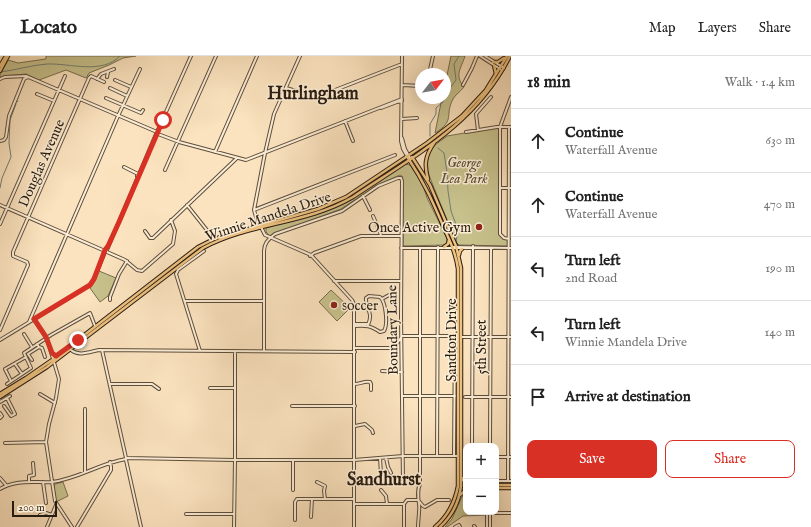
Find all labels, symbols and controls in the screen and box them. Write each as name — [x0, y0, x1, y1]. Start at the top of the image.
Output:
text: Locato — [20, 16, 77, 40]
text: Map — [649, 19, 676, 37]
text: Layers — [698, 19, 737, 37]
text: Share — [759, 19, 791, 37]
north arrow — [415, 68, 451, 104]
text: 18 min — [527, 72, 570, 93]
text: Walk · 1.4 km — [725, 74, 795, 91]
district label: Hurlingham — [267, 83, 359, 106]
route start — [154, 111, 172, 129]
street label: Douglas Avenue — [15, 116, 70, 210]
text: Continue — [565, 123, 623, 142]
icon: ahead — [527, 130, 549, 152]
text: 630 m — [765, 132, 795, 149]
text: Waterfall Avenue — [565, 142, 657, 159]
park label: George Lea Park — [439, 154, 488, 188]
text: Continue — [565, 187, 623, 206]
street label: Winnie Mandela Drive — [203, 188, 334, 246]
icon: ahead — [527, 194, 549, 216]
text: 470 m — [764, 196, 795, 213]
text: Waterfall Avenue — [565, 206, 657, 223]
place label: Once Active Gym — [368, 219, 471, 237]
marker: Once Active Gym — [474, 222, 484, 232]
text: Turn left — [565, 251, 621, 270]
icon: left — [527, 258, 549, 280]
text: 190 m — [765, 260, 795, 277]
text: 2nd Road — [565, 270, 617, 287]
street label: Boundary Lane — [383, 284, 403, 375]
place label: soccer — [342, 297, 378, 315]
street label: Sandton Drive — [443, 298, 461, 382]
marker: soccer — [329, 300, 339, 310]
text: Turn left — [565, 315, 621, 334]
street label: 5th Street — [473, 319, 491, 375]
icon: left — [527, 322, 549, 344]
text: 140 m — [765, 324, 795, 341]
route end — [69, 331, 87, 349]
text: Winnie Mandela Drive — [565, 334, 687, 351]
icon: arrive — [527, 386, 549, 408]
text: Arrive at destination — [565, 387, 691, 406]
button: Save — [527, 440, 657, 478]
button: Share — [665, 440, 795, 478]
map controls — [463, 443, 499, 515]
button: + — [463, 443, 499, 479]
district label: Sandhurst — [347, 469, 422, 492]
button: − — [463, 479, 499, 515]
scale bar — [12, 499, 57, 518]
text: 200 m — [18, 501, 45, 515]

